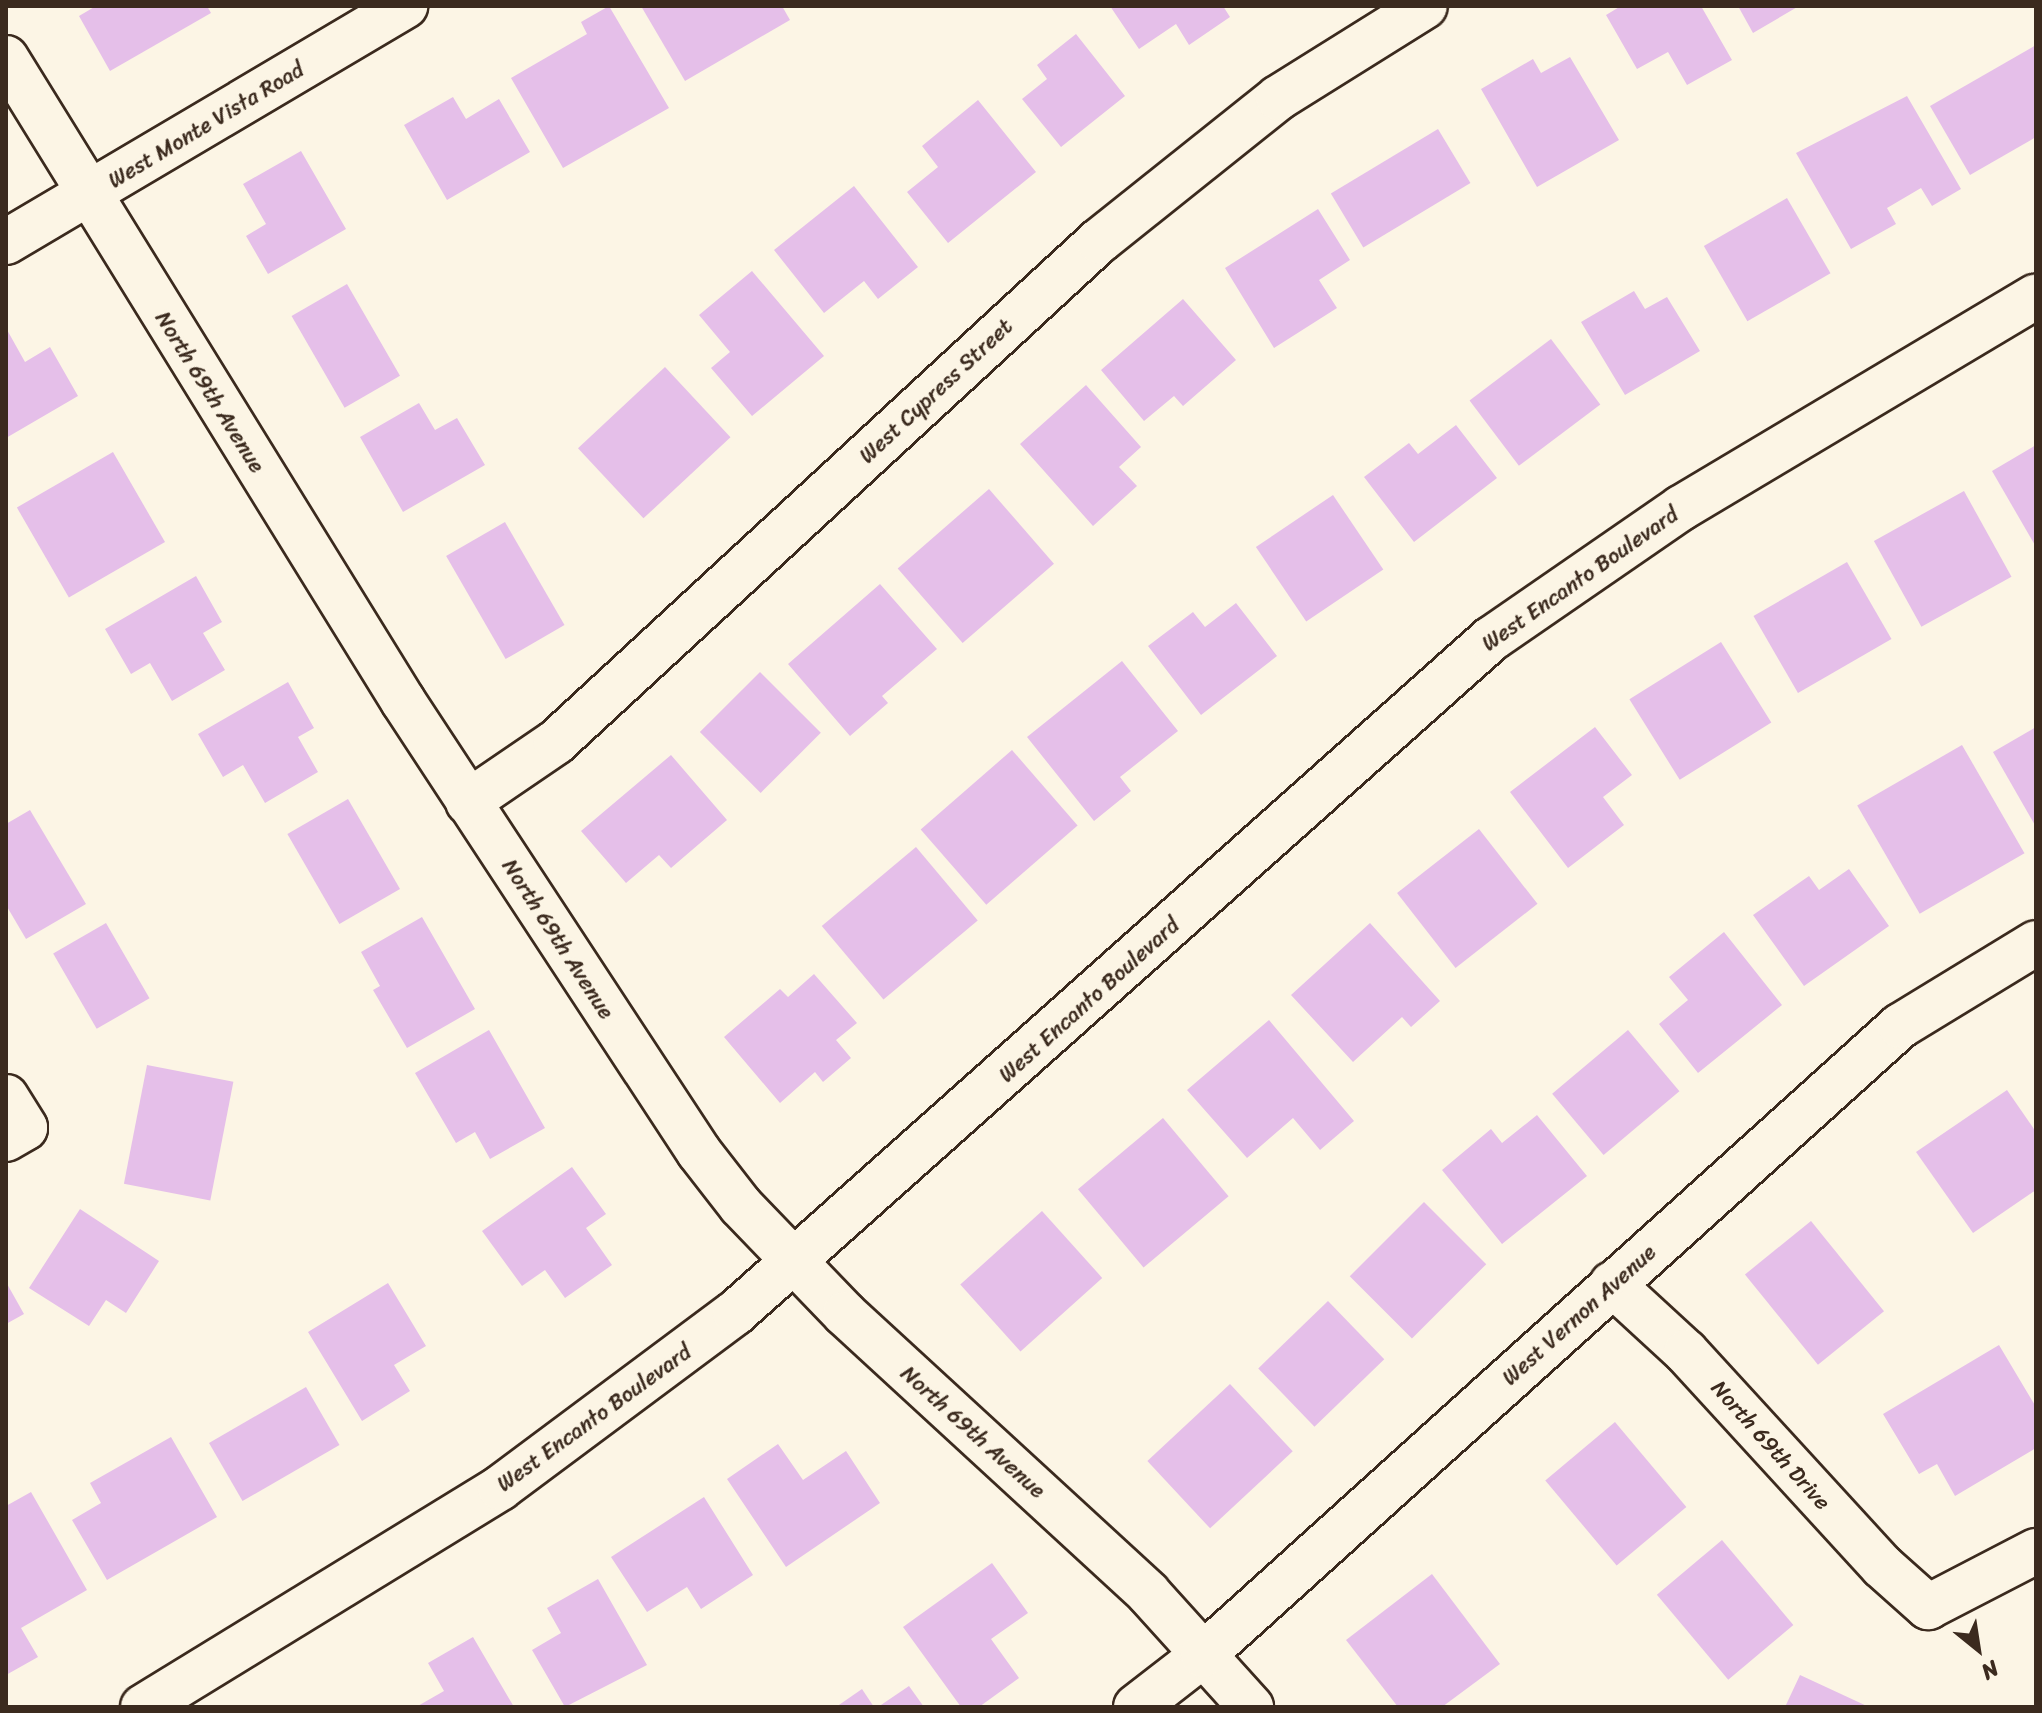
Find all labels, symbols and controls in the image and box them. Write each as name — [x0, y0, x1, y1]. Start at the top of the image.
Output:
street label: West Monte Vista Road — [103, 56, 309, 194]
street label: North 69th Avenue — [150, 306, 270, 478]
street label: West Cypress Street — [854, 313, 1018, 469]
street label: West Encanto Boulevard — [1477, 501, 1683, 657]
street label: North 69th Avenue — [496, 854, 620, 1024]
street label: West Encanto Boulevard — [993, 912, 1185, 1088]
street label: West Vernon Avenue — [1497, 1240, 1661, 1390]
street label: West Encanto Boulevard — [492, 1339, 696, 1497]
street label: North 69th Avenue — [895, 1360, 1051, 1504]
street label: North 69th Drive — [1706, 1375, 1836, 1515]
north arrow — [1938, 1609, 2018, 1689]
text: N — [1974, 1650, 2007, 1691]

